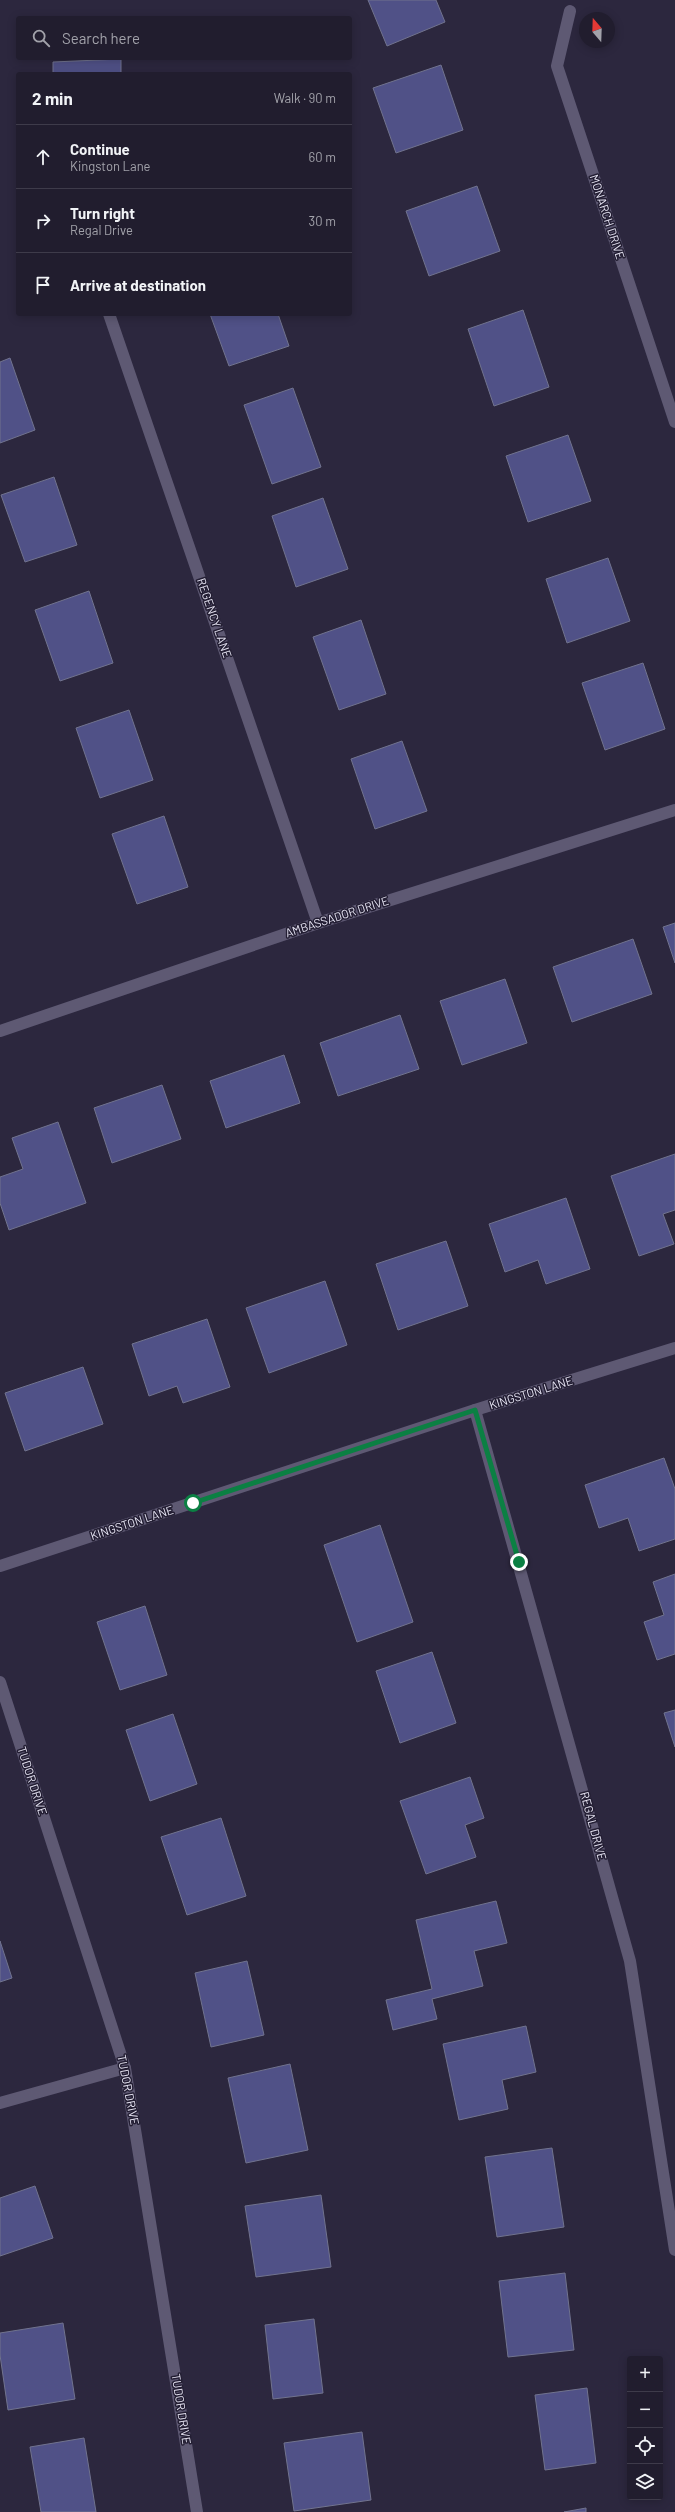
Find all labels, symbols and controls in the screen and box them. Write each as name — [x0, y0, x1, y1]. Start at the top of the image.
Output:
north arrow — [579, 12, 615, 48]
search box — [16, 16, 352, 60]
icon: search — [30, 27, 52, 49]
text: Search here — [62, 29, 140, 47]
text: 2 min — [32, 88, 73, 108]
text: Walk · 90 m — [274, 90, 336, 106]
text: Continue — [70, 140, 130, 158]
icon: ahead — [32, 146, 54, 168]
text: 60 m — [309, 149, 336, 165]
text: Kingston Lane — [70, 158, 150, 174]
street label: MONARCH DRIVE — [588, 173, 628, 261]
text: Turn right — [70, 204, 135, 222]
icon: right — [32, 210, 54, 232]
text: 30 m — [309, 213, 336, 229]
text: Regal Drive — [70, 222, 133, 238]
icon: arrive — [32, 274, 54, 296]
text: Arrive at destination — [70, 276, 206, 294]
street label: REGENCY LANE — [195, 576, 235, 659]
street label: AMBASSADOR DRIVE — [283, 893, 390, 939]
street label: KINGSTON LANE — [487, 1373, 574, 1411]
route start — [184, 1494, 202, 1512]
street label: KINGSTON LANE — [88, 1502, 175, 1542]
route end — [510, 1553, 528, 1571]
street label: TUDOR DRIVE — [15, 1745, 51, 1817]
street label: REGAL DRIVE — [578, 1790, 610, 1862]
street label: TUDOR DRIVE — [115, 2054, 143, 2126]
map controls — [627, 2356, 663, 2500]
button: + — [627, 2356, 663, 2392]
street label: TUDOR DRIVE — [170, 2373, 194, 2445]
button: − — [627, 2392, 663, 2428]
button: locate — [627, 2428, 663, 2464]
button: layers — [627, 2464, 663, 2500]

